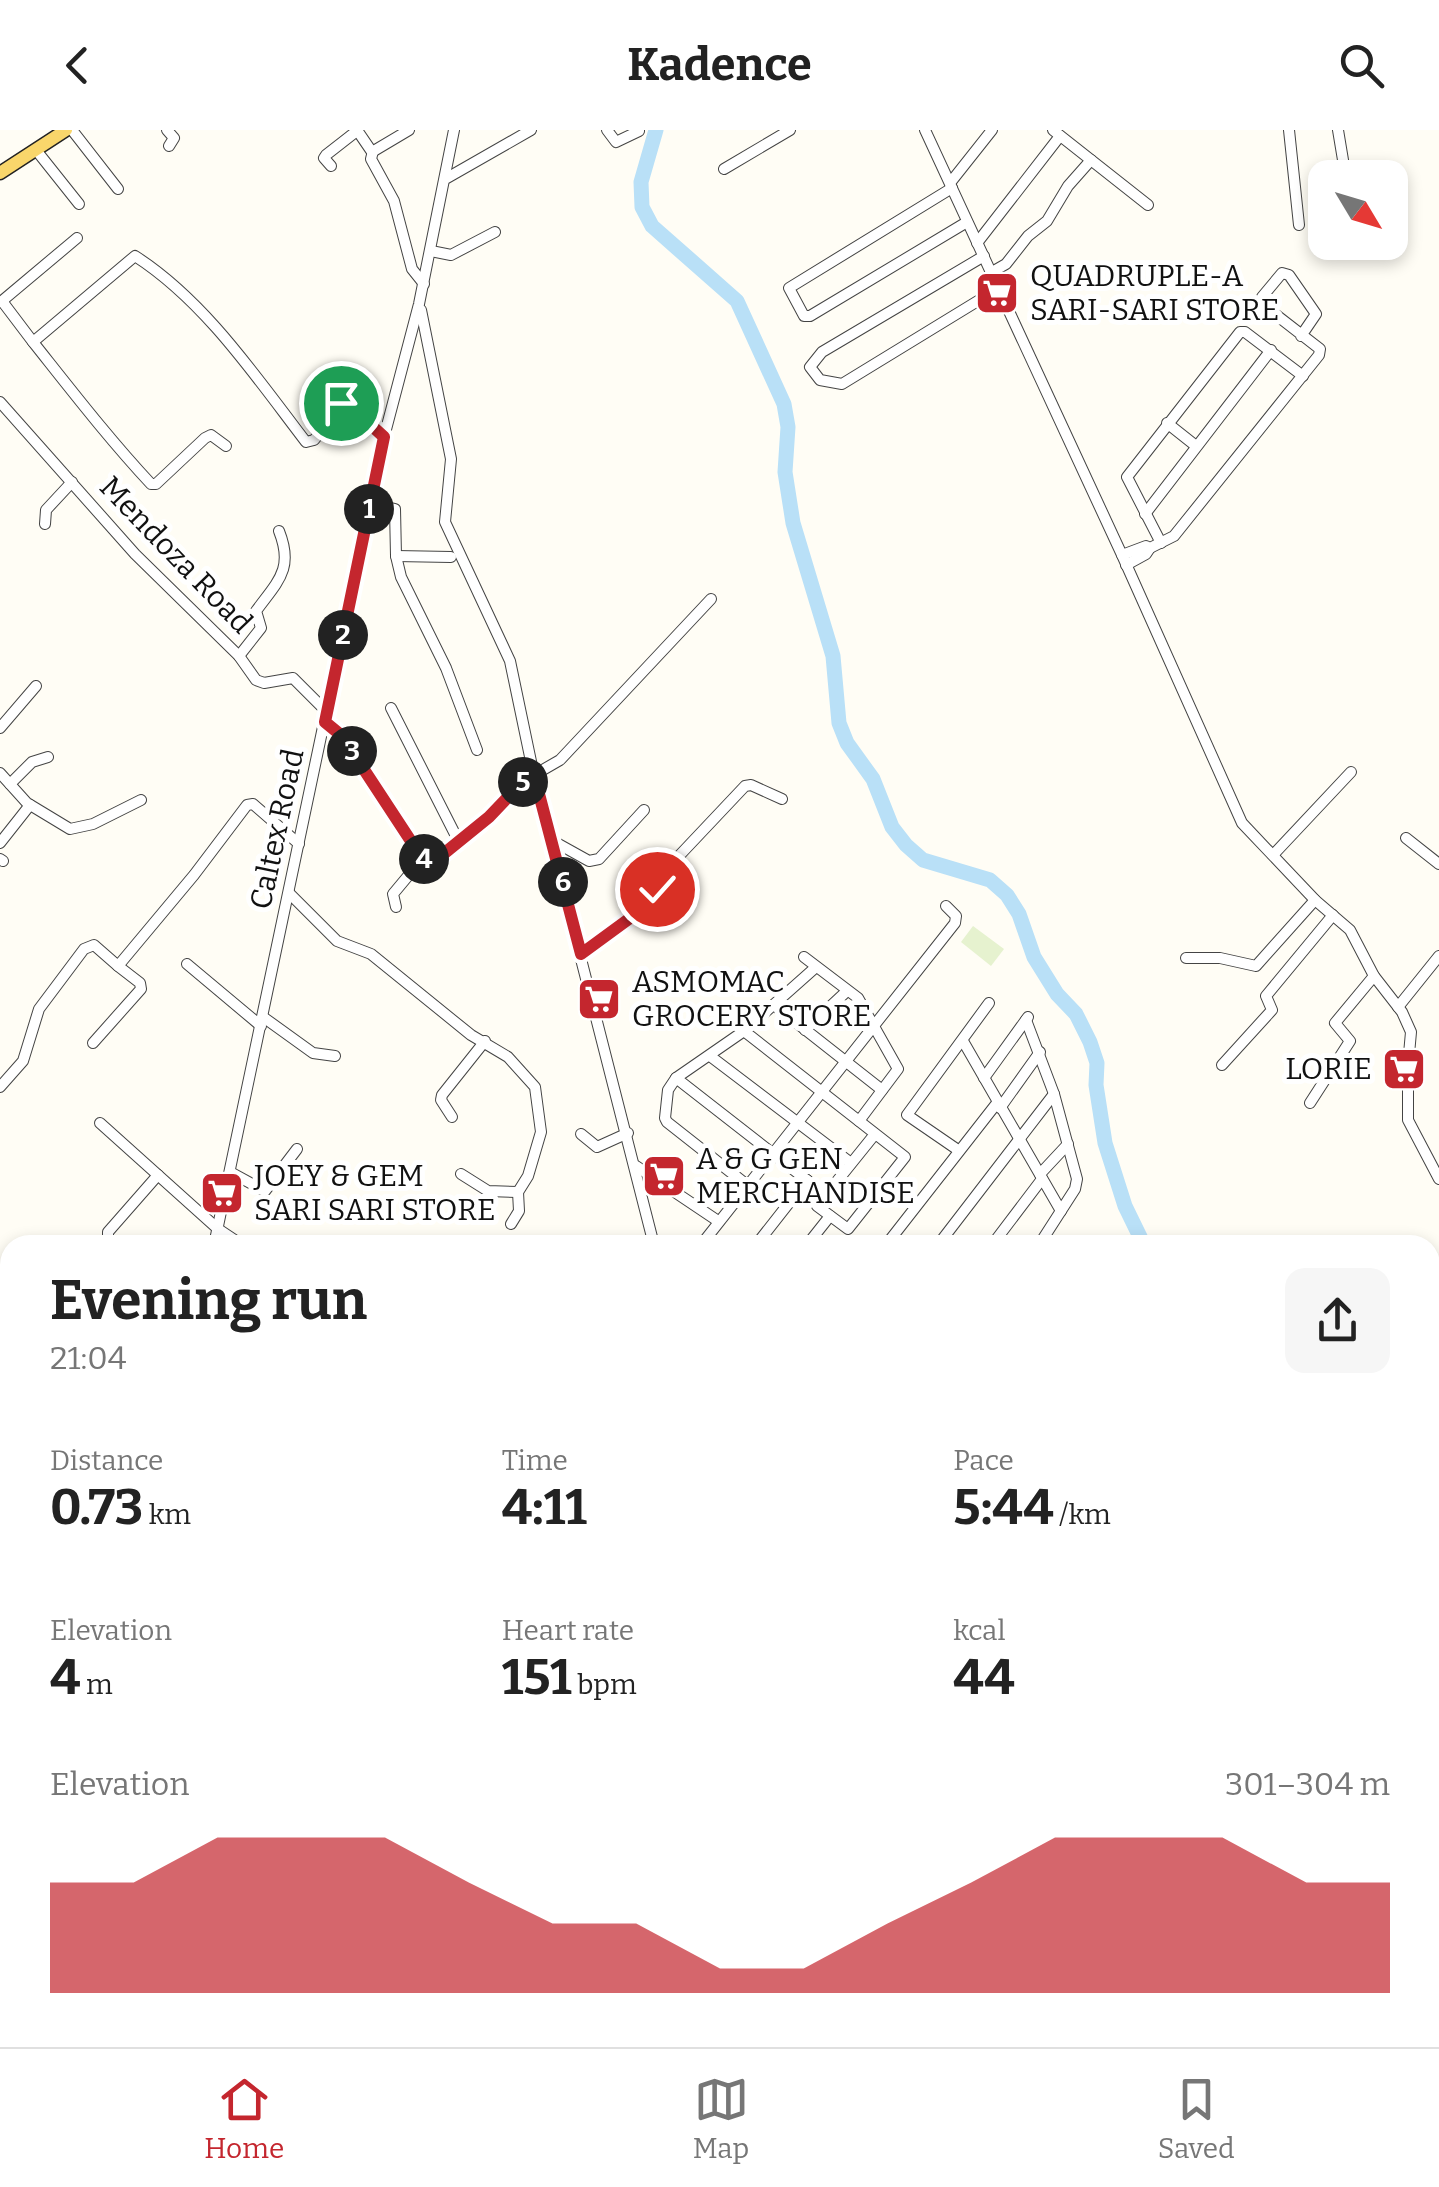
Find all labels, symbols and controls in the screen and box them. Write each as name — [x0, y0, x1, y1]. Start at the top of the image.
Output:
icon: back — [50, 38, 105, 93]
text: Kadence — [627, 38, 812, 92]
icon: search — [1334, 38, 1389, 93]
north arrow — [1308, 160, 1408, 260]
map controls — [1308, 160, 1408, 260]
place label: QUADRUPLE-A SARI-SARI STORE — [1030, 258, 1279, 328]
supermarket icon: QUADRUPLE-A SARI-SARI STORE — [974, 270, 1020, 316]
pin — [299, 361, 384, 446]
icon: arrive — [314, 376, 369, 431]
street label: Mendoza Road — [92, 469, 260, 641]
pin: 1 — [344, 484, 394, 534]
text: 1 — [363, 492, 375, 525]
pin: 2 — [318, 610, 368, 660]
text: 2 — [335, 618, 351, 651]
pin: 3 — [327, 726, 377, 776]
text: 3 — [344, 734, 360, 767]
street label: Caltex Road — [242, 745, 312, 912]
pin: 5 — [498, 757, 548, 807]
text: 5 — [515, 765, 531, 798]
pin: 4 — [399, 834, 449, 884]
text: 4 — [415, 842, 433, 875]
pin — [615, 847, 700, 932]
pin: 6 — [538, 857, 588, 907]
icon: check — [630, 862, 685, 917]
text: 6 — [555, 865, 571, 898]
place label: ASMOMAC GROCERY STORE — [632, 964, 871, 1034]
supermarket icon: ASMOMAC GROCERY STORE — [576, 976, 622, 1022]
supermarket icon: LORIE — [1381, 1046, 1427, 1092]
place label: LORIE — [1285, 1051, 1372, 1087]
place label: A & G GEN MERCHANDISE — [696, 1141, 915, 1211]
supermarket icon: A & G GEN MERCHANDISE — [641, 1153, 687, 1199]
place label: JOEY & GEM SARI SARI STORE — [253, 1158, 496, 1228]
supermarket icon: JOEY & GEM SARI SARI STORE — [199, 1170, 245, 1216]
text: Evening run — [50, 1268, 367, 1334]
button: share — [1285, 1268, 1390, 1373]
text: 21:04 — [50, 1339, 126, 1377]
text: Distance — [50, 1444, 163, 1477]
text: Time — [502, 1444, 568, 1477]
text: Pace — [953, 1444, 1014, 1477]
text: 0.73 — [50, 1477, 143, 1537]
text: 4:11 — [502, 1477, 587, 1537]
text: 5:44 — [953, 1477, 1054, 1537]
text: km — [143, 1498, 191, 1531]
text: /km — [1054, 1498, 1111, 1531]
text: Elevation — [50, 1614, 172, 1647]
text: Heart rate — [502, 1614, 634, 1647]
text: kcal — [953, 1614, 1005, 1647]
text: 4 — [50, 1647, 80, 1707]
text: 151 — [502, 1647, 572, 1707]
text: 44 — [953, 1647, 1015, 1707]
text: m — [80, 1668, 113, 1701]
text: bpm — [572, 1668, 637, 1701]
text: Elevation — [50, 1765, 190, 1803]
text: 301–304 m — [1225, 1765, 1390, 1803]
tab: Home — [204, 2072, 284, 2165]
tab: Map — [693, 2072, 749, 2165]
tab: Saved — [1158, 2072, 1235, 2165]

